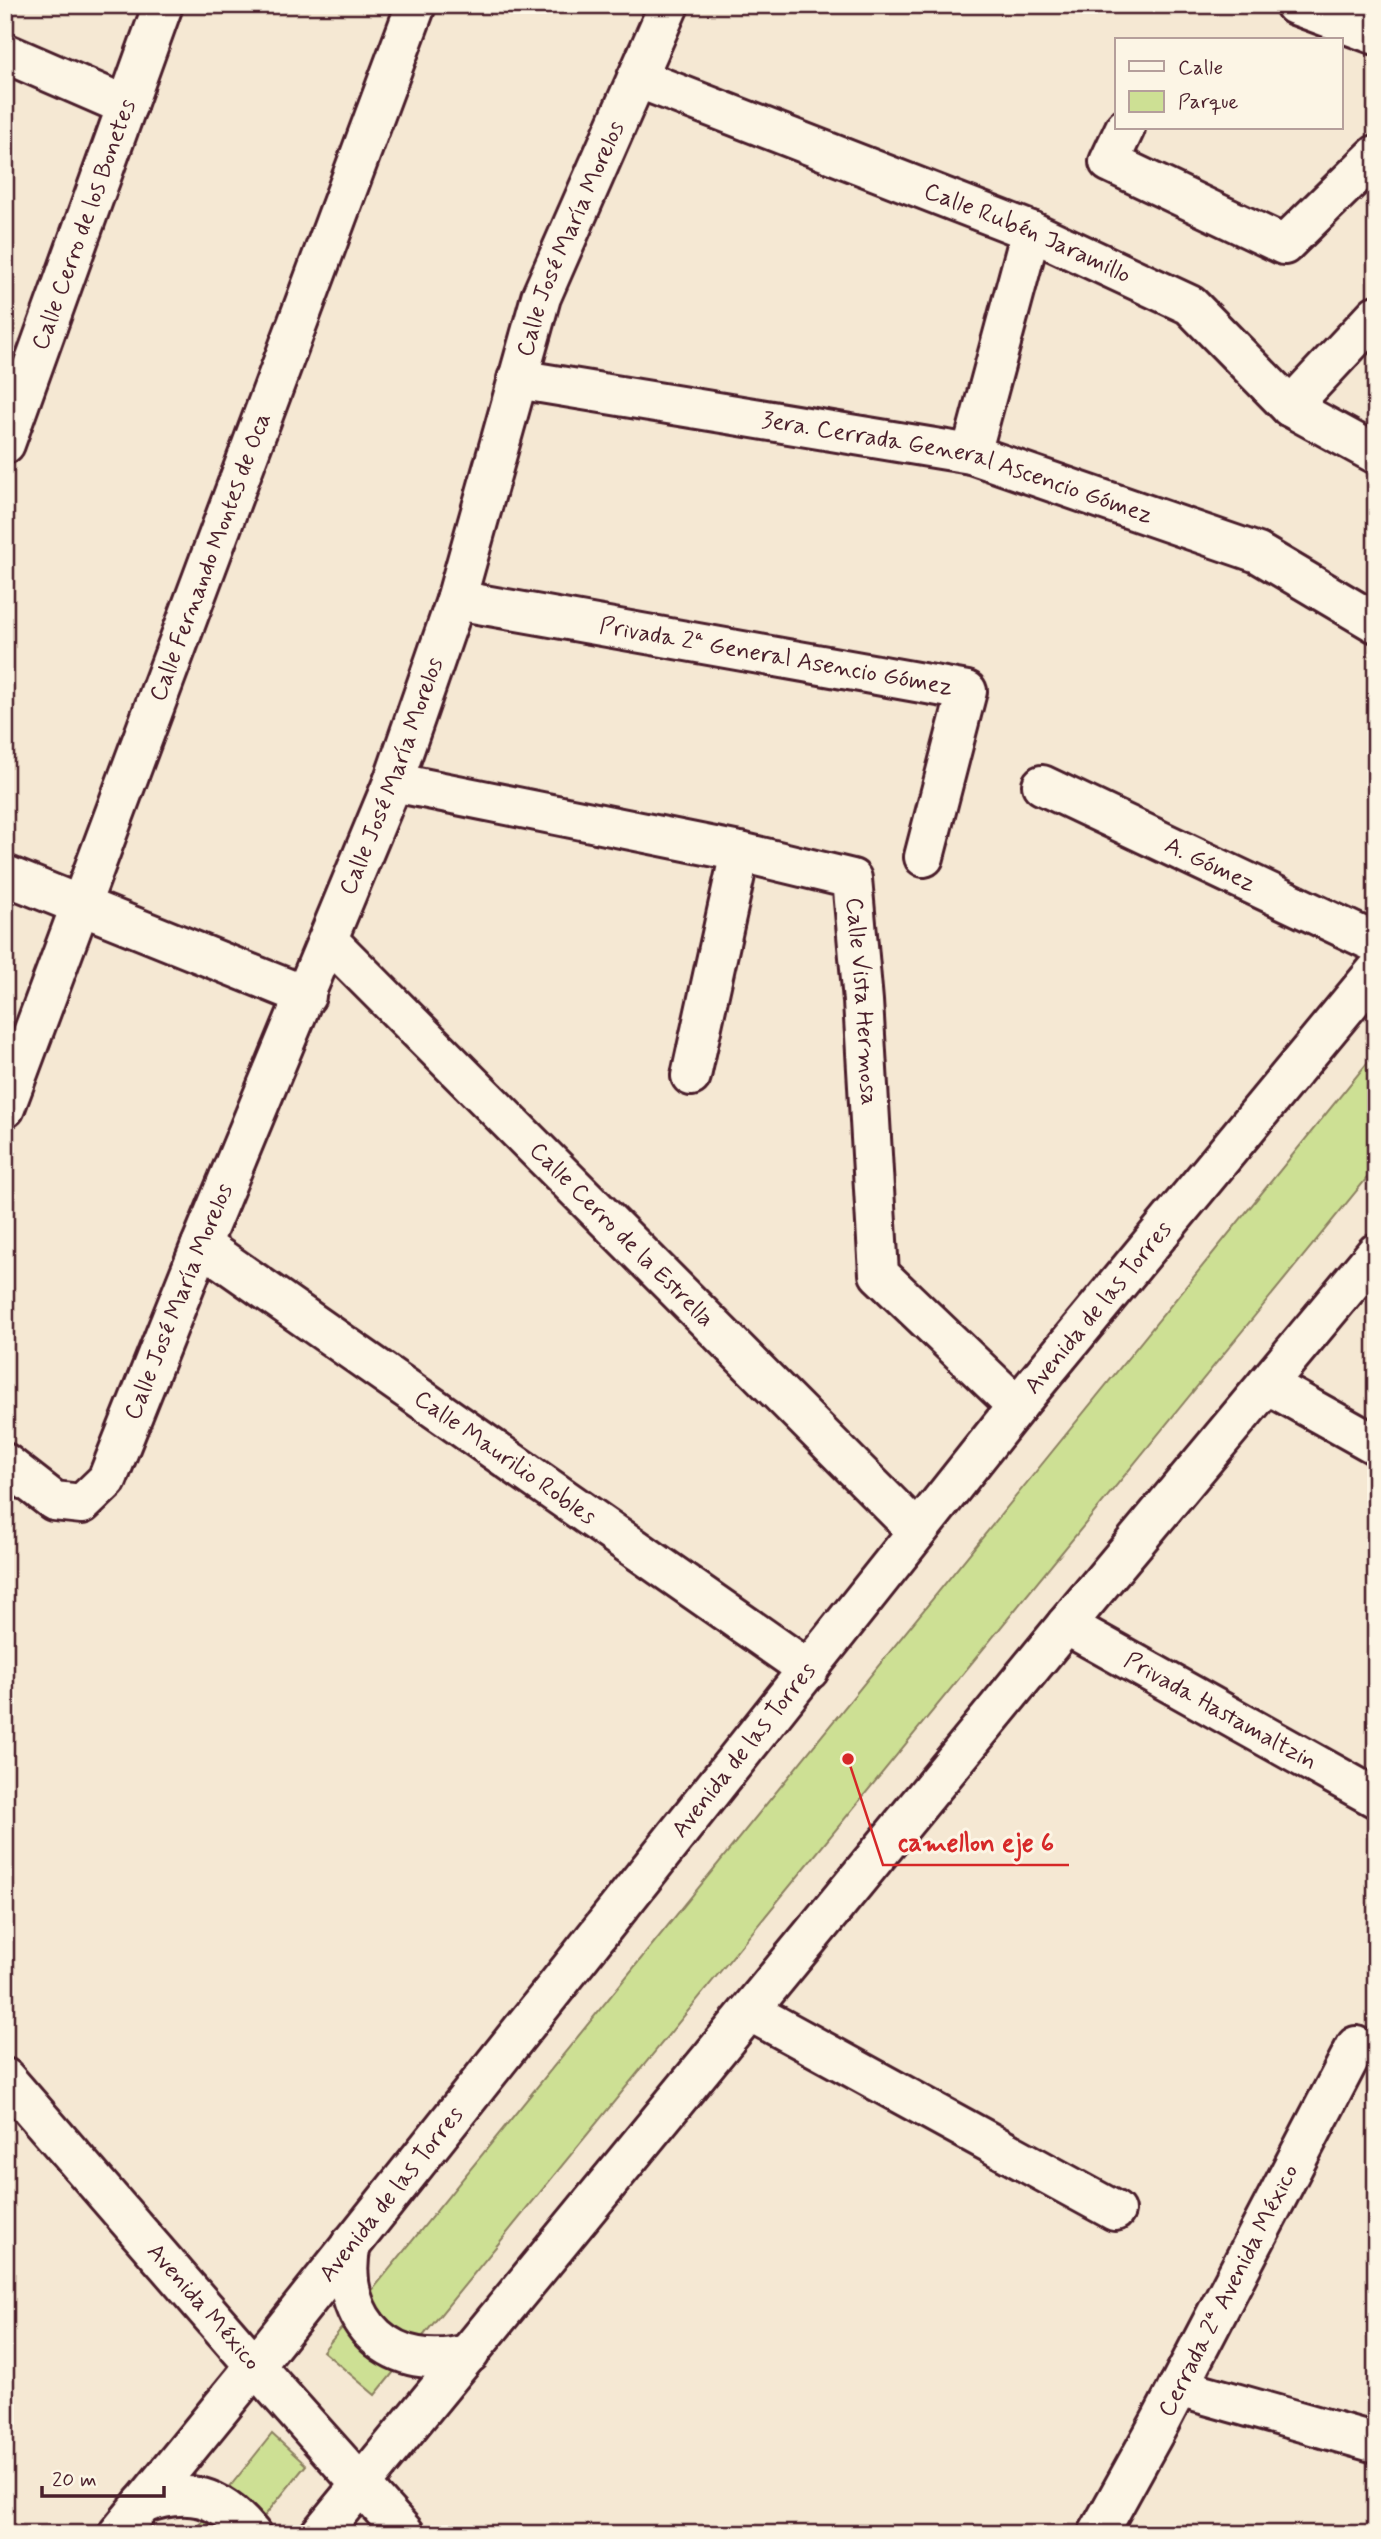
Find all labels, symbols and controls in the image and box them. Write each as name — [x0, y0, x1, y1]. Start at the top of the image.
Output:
legend — [1115, 38, 1342, 130]
text: Calle — [1178, 54, 1223, 82]
text: Parque — [1178, 88, 1239, 116]
street label: Calle Cerro de los Bonetes — [25, 95, 143, 354]
street label: Calle José María Morelos — [509, 116, 632, 360]
street label: Calle Rubén Jaramillo — [920, 175, 1136, 291]
street label: 3era. Cerrada General Ascencio Gómez — [760, 404, 1157, 531]
street label: Calle Fernando Montes de Oca — [142, 408, 278, 706]
street label: Privada 2ª General Asencio Gómez — [597, 611, 955, 703]
street label: Calle José María Morelos — [332, 653, 451, 900]
street label: A. Gómez — [1160, 830, 1261, 899]
street label: Calle Vista Hermosa — [838, 896, 885, 1106]
street label: Calle Cerro de la Estrella — [523, 1135, 721, 1334]
street label: Calle José María Morelos — [117, 1179, 240, 1424]
street label: Avenida de las Torres — [1018, 1214, 1179, 1401]
street label: Calle Maurilio Robles — [408, 1383, 603, 1532]
street label: Privada Hastamaltzin — [1119, 1645, 1323, 1778]
street label: Avenida de las Torres — [665, 1656, 823, 1844]
callout: camellon eje 6 — [883, 1818, 1069, 1865]
text: camellon eje 6 — [898, 1827, 1054, 1862]
street label: Avenida de las Torres — [312, 2100, 471, 2289]
street label: Cerrada 2ª Avenida México — [1152, 2159, 1306, 2423]
street label: Avenida México — [140, 2237, 267, 2377]
scale bar — [42, 2455, 164, 2499]
text: 20 m — [52, 2466, 97, 2494]

